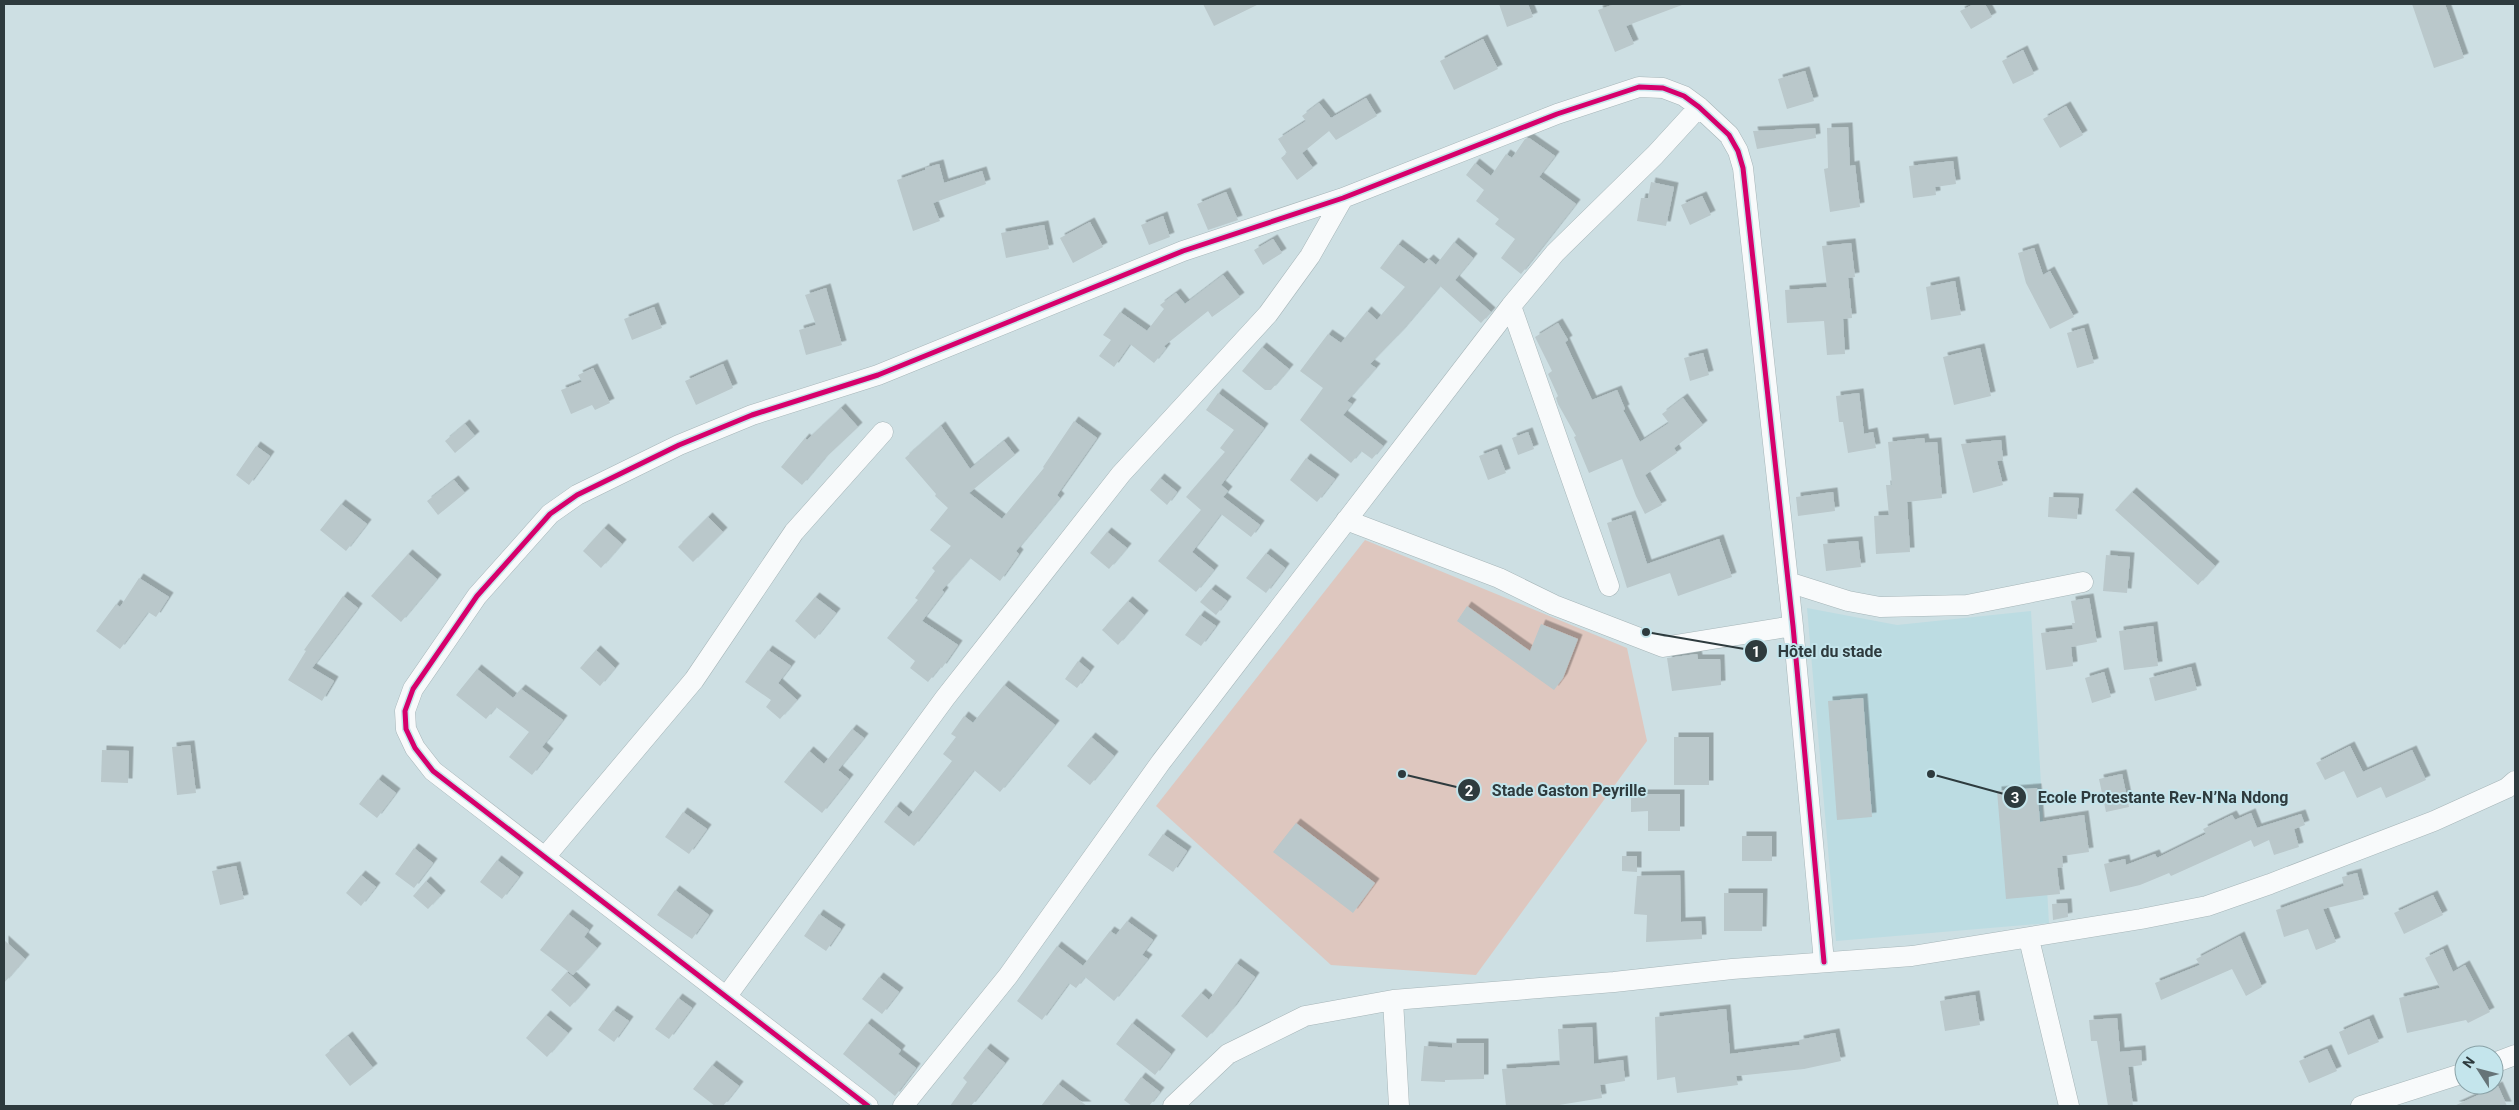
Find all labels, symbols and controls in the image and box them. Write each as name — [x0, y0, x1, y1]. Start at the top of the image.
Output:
callout: Hôtel du stade — [1743, 636, 1893, 667]
text: Hôtel du stade — [1778, 642, 1883, 661]
text: 1 — [1752, 643, 1760, 661]
callout: Stade Gaston Peyrille — [1456, 775, 1656, 806]
text: Stade Gaston Peyrille — [1492, 781, 1647, 800]
text: 2 — [1465, 782, 1474, 800]
callout: Ecole Protestante Rev-N’Na Ndong — [2002, 782, 2298, 813]
text: Ecole Protestante Rev-N’Na Ndong — [2038, 788, 2288, 807]
text: 3 — [2011, 789, 2019, 807]
north arrow — [2454, 1045, 2504, 1095]
text: N — [2459, 1054, 2478, 1071]

